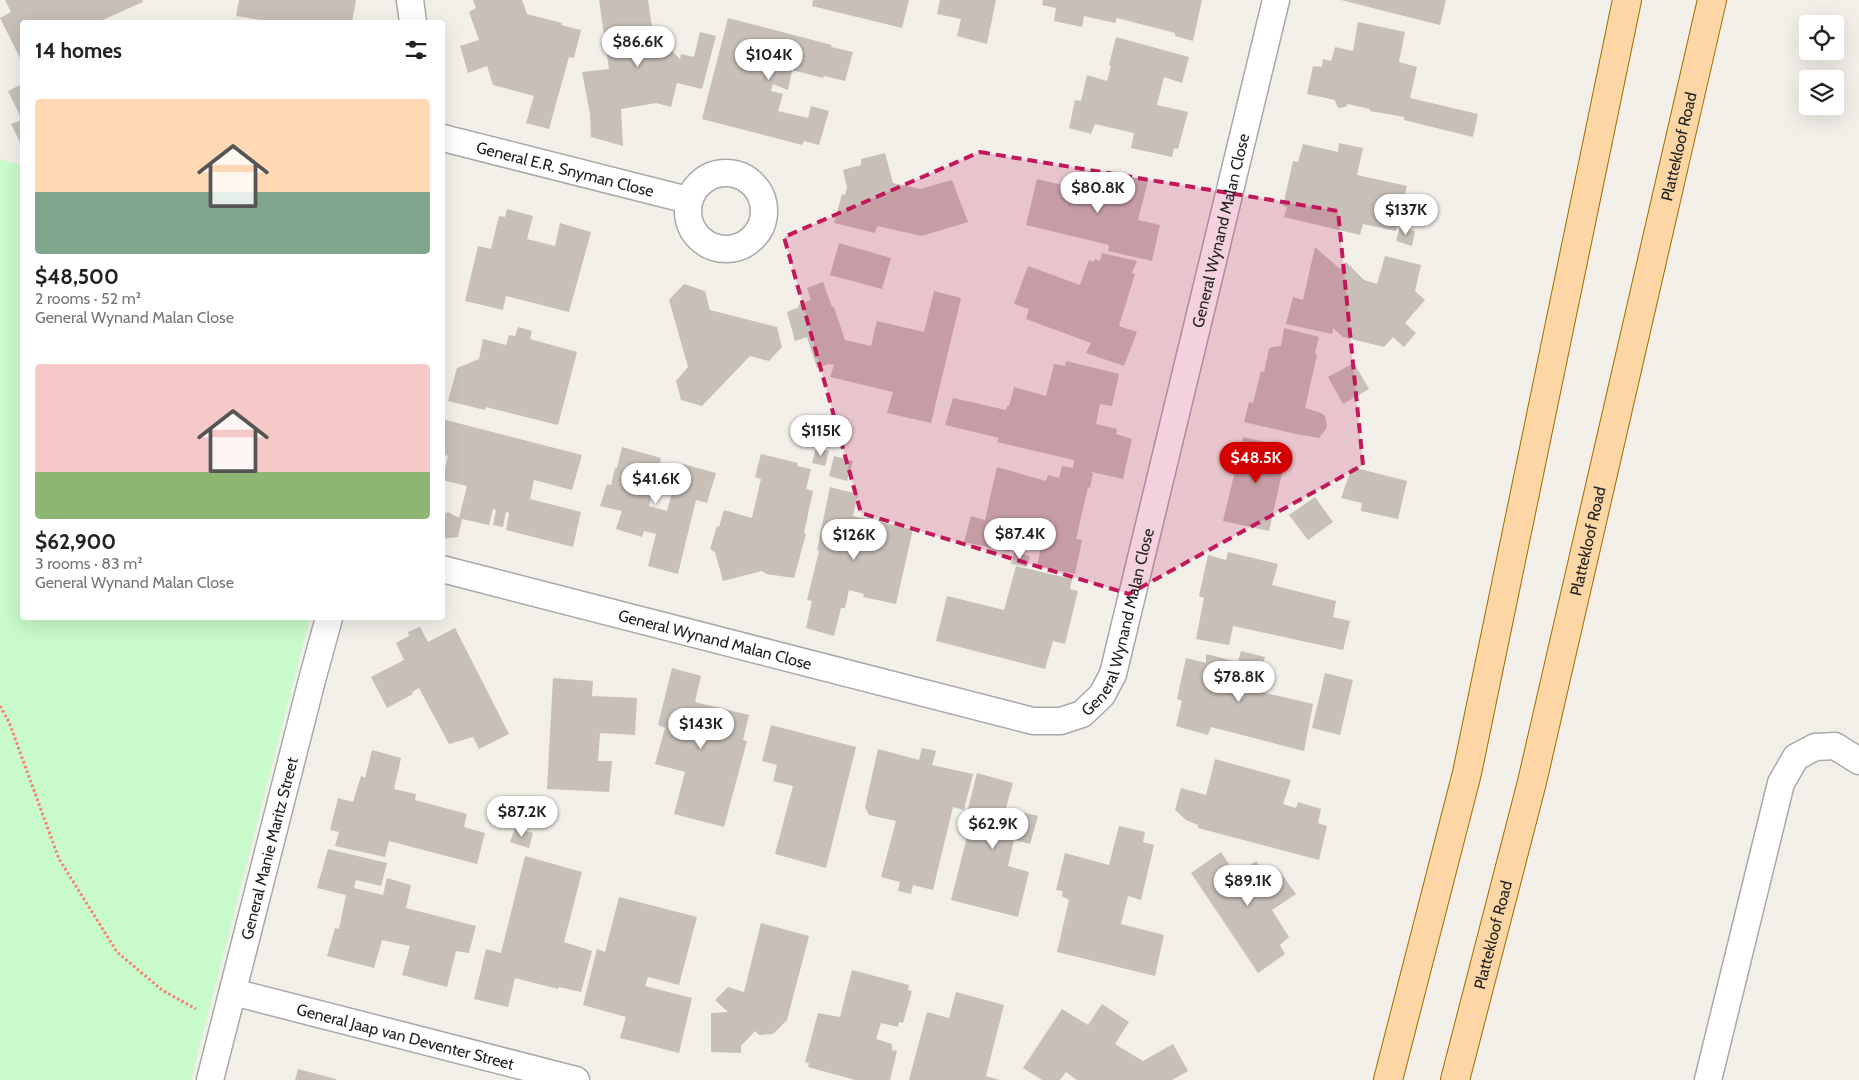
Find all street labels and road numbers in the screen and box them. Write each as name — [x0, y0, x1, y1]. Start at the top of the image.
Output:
street label: Plattekloof Road — [1657, 90, 1700, 203]
street label: General Wynand Malan Close — [1188, 131, 1253, 329]
street label: General E.R. Snyman Close — [474, 137, 656, 200]
street label: Plattekloof Road — [1566, 485, 1609, 598]
street label: General Wynand Malan Close — [1077, 526, 1157, 719]
street label: General Wynand Malan Close — [616, 605, 814, 673]
street label: General Manie Maritz Street — [237, 755, 302, 942]
street label: Plattekloof Road — [1469, 878, 1516, 991]
street label: General Jaap van Deventer Street — [295, 999, 517, 1073]

